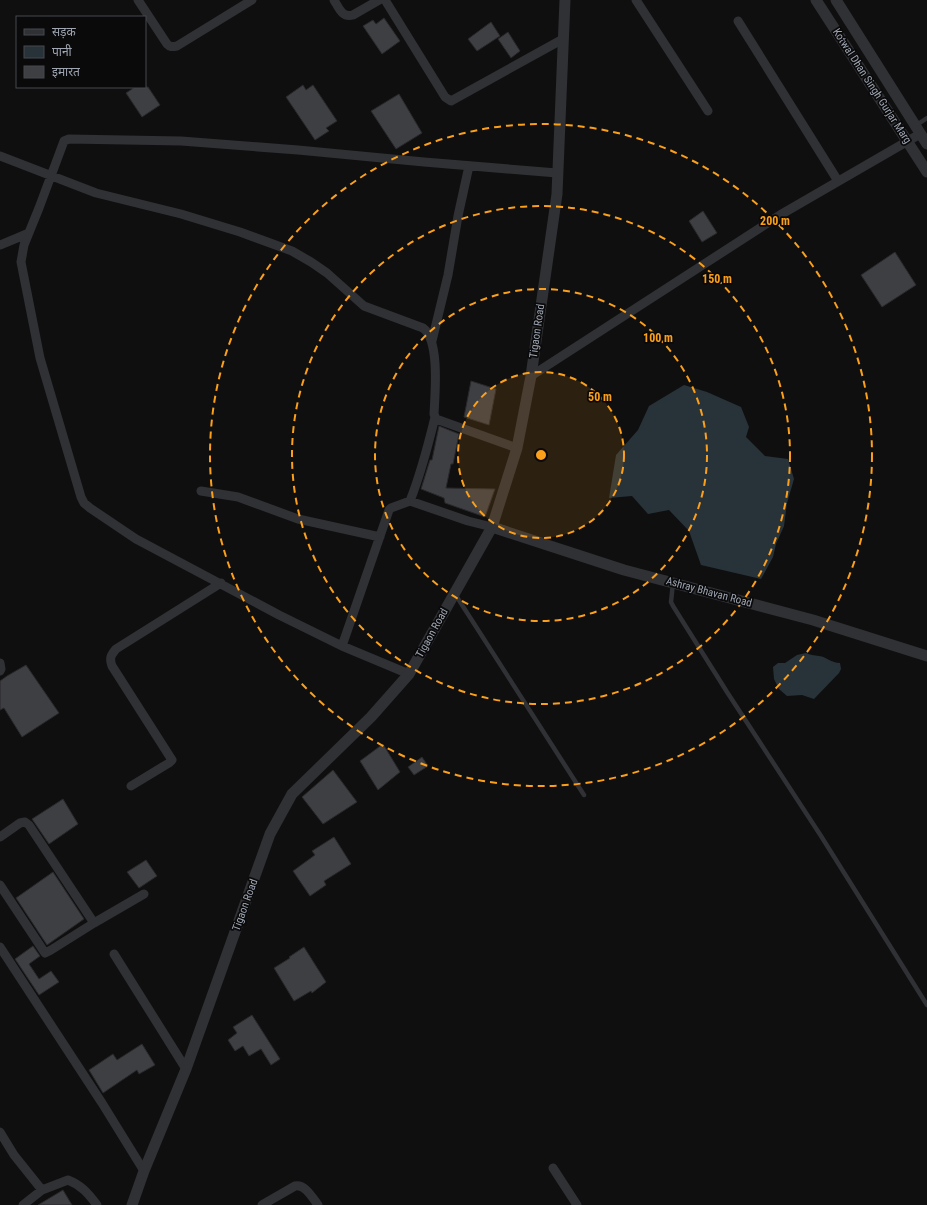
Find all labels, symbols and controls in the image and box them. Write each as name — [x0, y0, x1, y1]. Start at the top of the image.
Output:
legend — [16, 16, 146, 88]
text: सड़क — [52, 25, 77, 39]
street label: Kotwal Dhan Singh Gurjar Marg — [830, 26, 914, 146]
text: पानी — [52, 44, 73, 59]
text: इमारत — [52, 65, 81, 79]
text: 200 m — [760, 214, 790, 228]
text: 150 m — [702, 272, 732, 286]
street label: Tigaon Road — [527, 303, 547, 359]
text: 100 m — [643, 331, 673, 345]
text: 50 m — [588, 390, 612, 404]
centre of rings — [534, 448, 548, 462]
street label: Ashray Bhavan Road — [665, 574, 753, 610]
street label: Tigaon Road — [413, 606, 451, 660]
street label: Tigaon Road — [230, 877, 260, 933]

